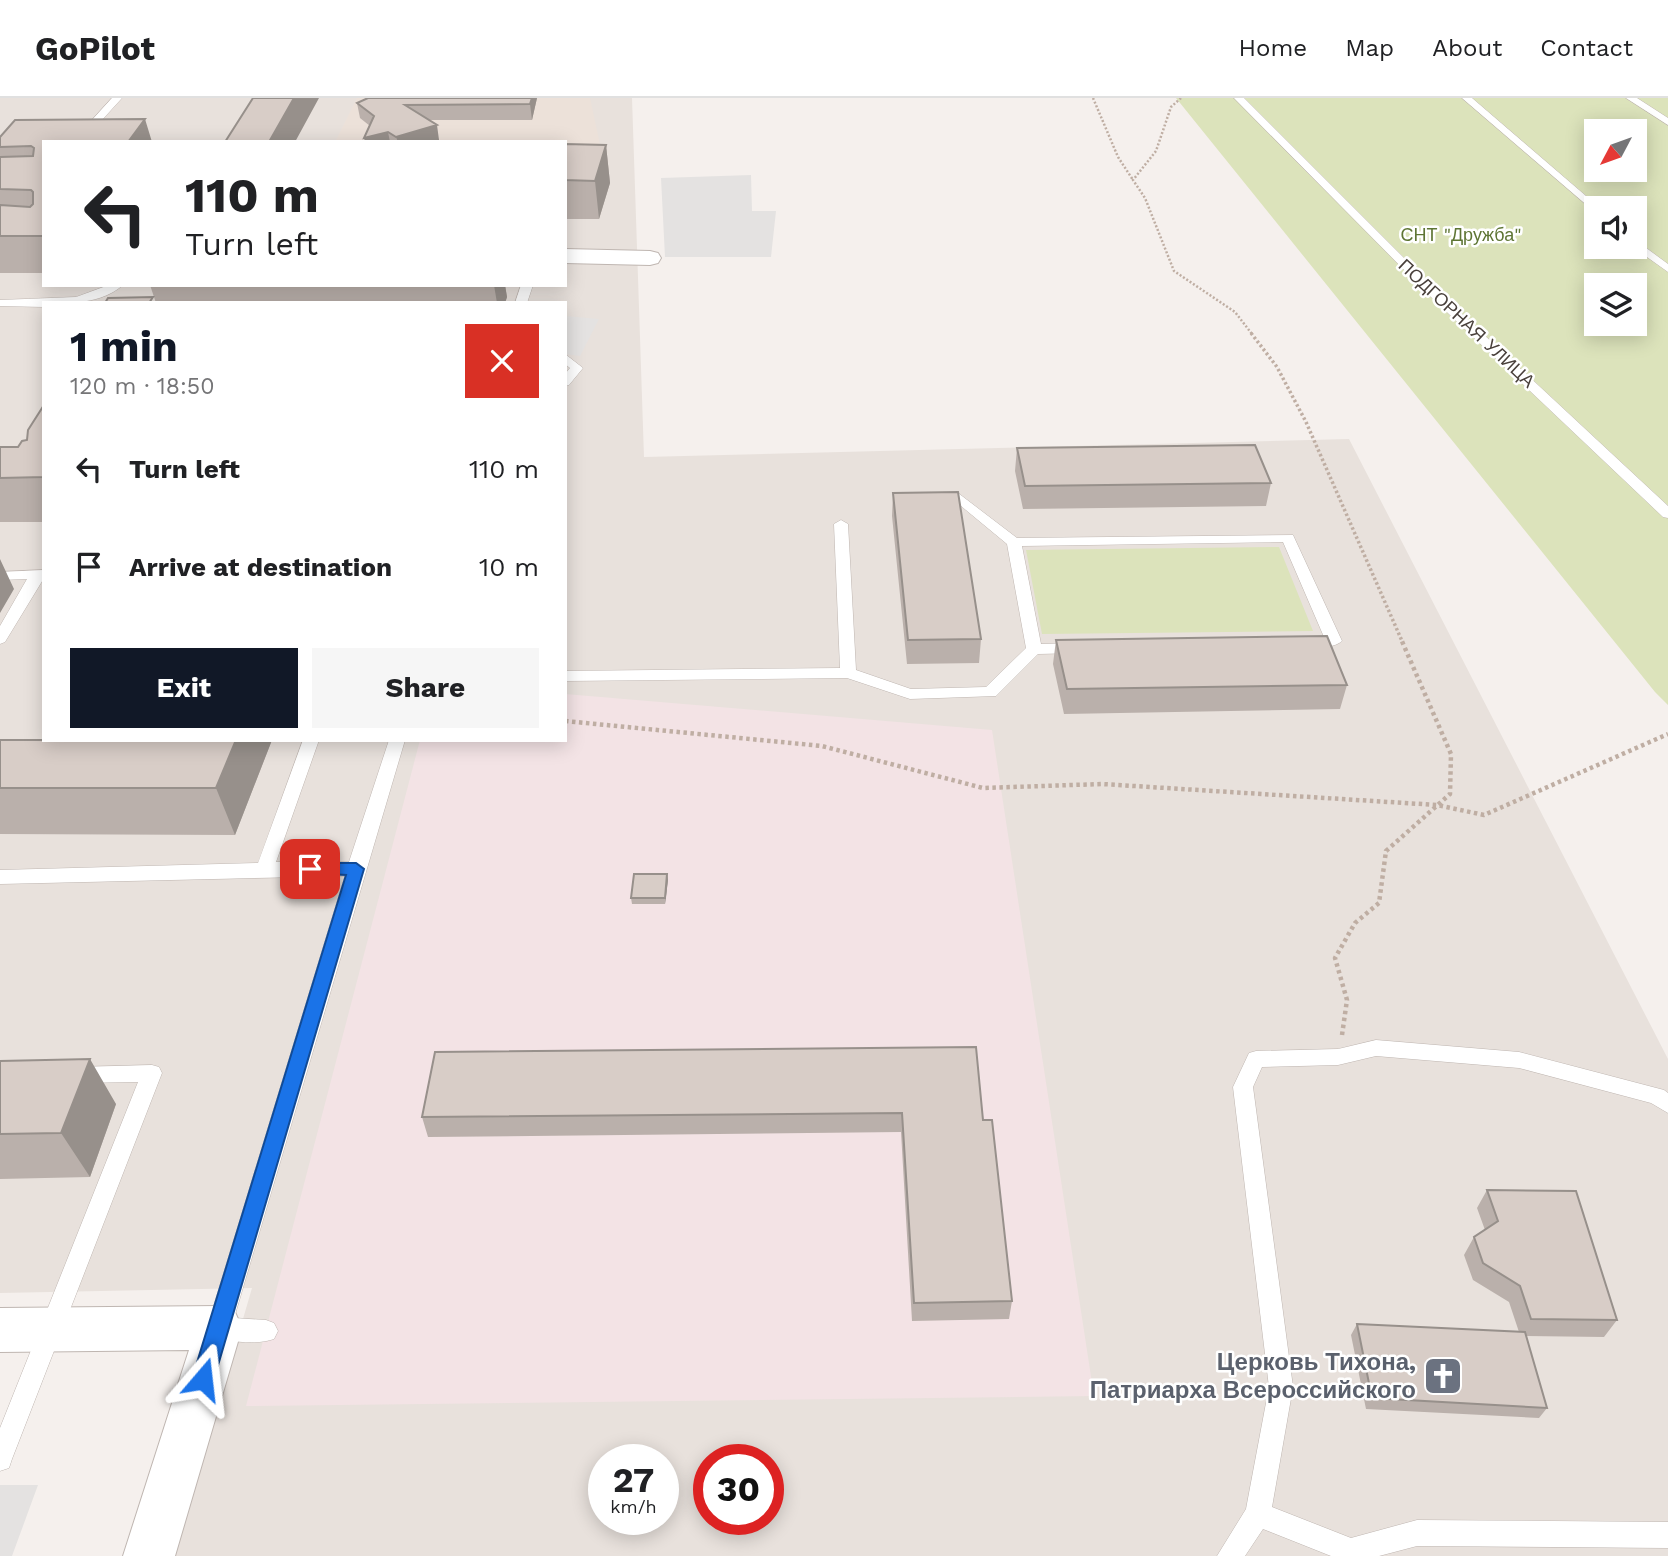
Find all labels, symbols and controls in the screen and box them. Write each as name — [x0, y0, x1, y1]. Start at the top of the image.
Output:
text: GoPilot — [35, 29, 155, 68]
text: Home — [1239, 34, 1307, 62]
text: Map — [1345, 34, 1394, 62]
text: About — [1432, 34, 1502, 62]
text: Contact — [1540, 34, 1633, 62]
north arrow — [1584, 119, 1647, 182]
map controls — [1584, 119, 1647, 336]
text: 110 m — [185, 166, 319, 224]
icon: left — [70, 168, 161, 259]
button: sound — [1584, 196, 1647, 259]
park label: СНТ "Дружба" — [1401, 224, 1522, 245]
text: Turn left — [185, 225, 318, 263]
street label: ПОДГОРНАЯ УЛИЦА — [1395, 254, 1539, 392]
button: layers — [1584, 273, 1647, 336]
text: 1 min — [70, 322, 178, 371]
button: close — [465, 324, 539, 398]
text: 120 m · 18:50 — [70, 373, 215, 400]
icon: left — [70, 450, 108, 488]
text: Turn left — [129, 454, 240, 484]
text: 110 m — [469, 454, 539, 484]
icon: arrive — [70, 548, 108, 586]
text: Arrive at destination — [129, 552, 392, 582]
text: 10 m — [479, 552, 539, 582]
button: Exit — [70, 648, 298, 728]
button: Share — [312, 648, 539, 728]
pin — [280, 839, 340, 899]
icon: arrive — [291, 850, 329, 888]
position arrow — [166, 1342, 240, 1416]
place label: Церковь Тихона, Патриарха Всероссийского — [1090, 1348, 1416, 1404]
church icon: Церковь Тихона, Патриарха Всероссийского — [1422, 1355, 1464, 1397]
speed limit sign: 30 — [693, 1444, 784, 1535]
text: 27 — [613, 1459, 654, 1501]
text: km/h — [610, 1496, 657, 1517]

